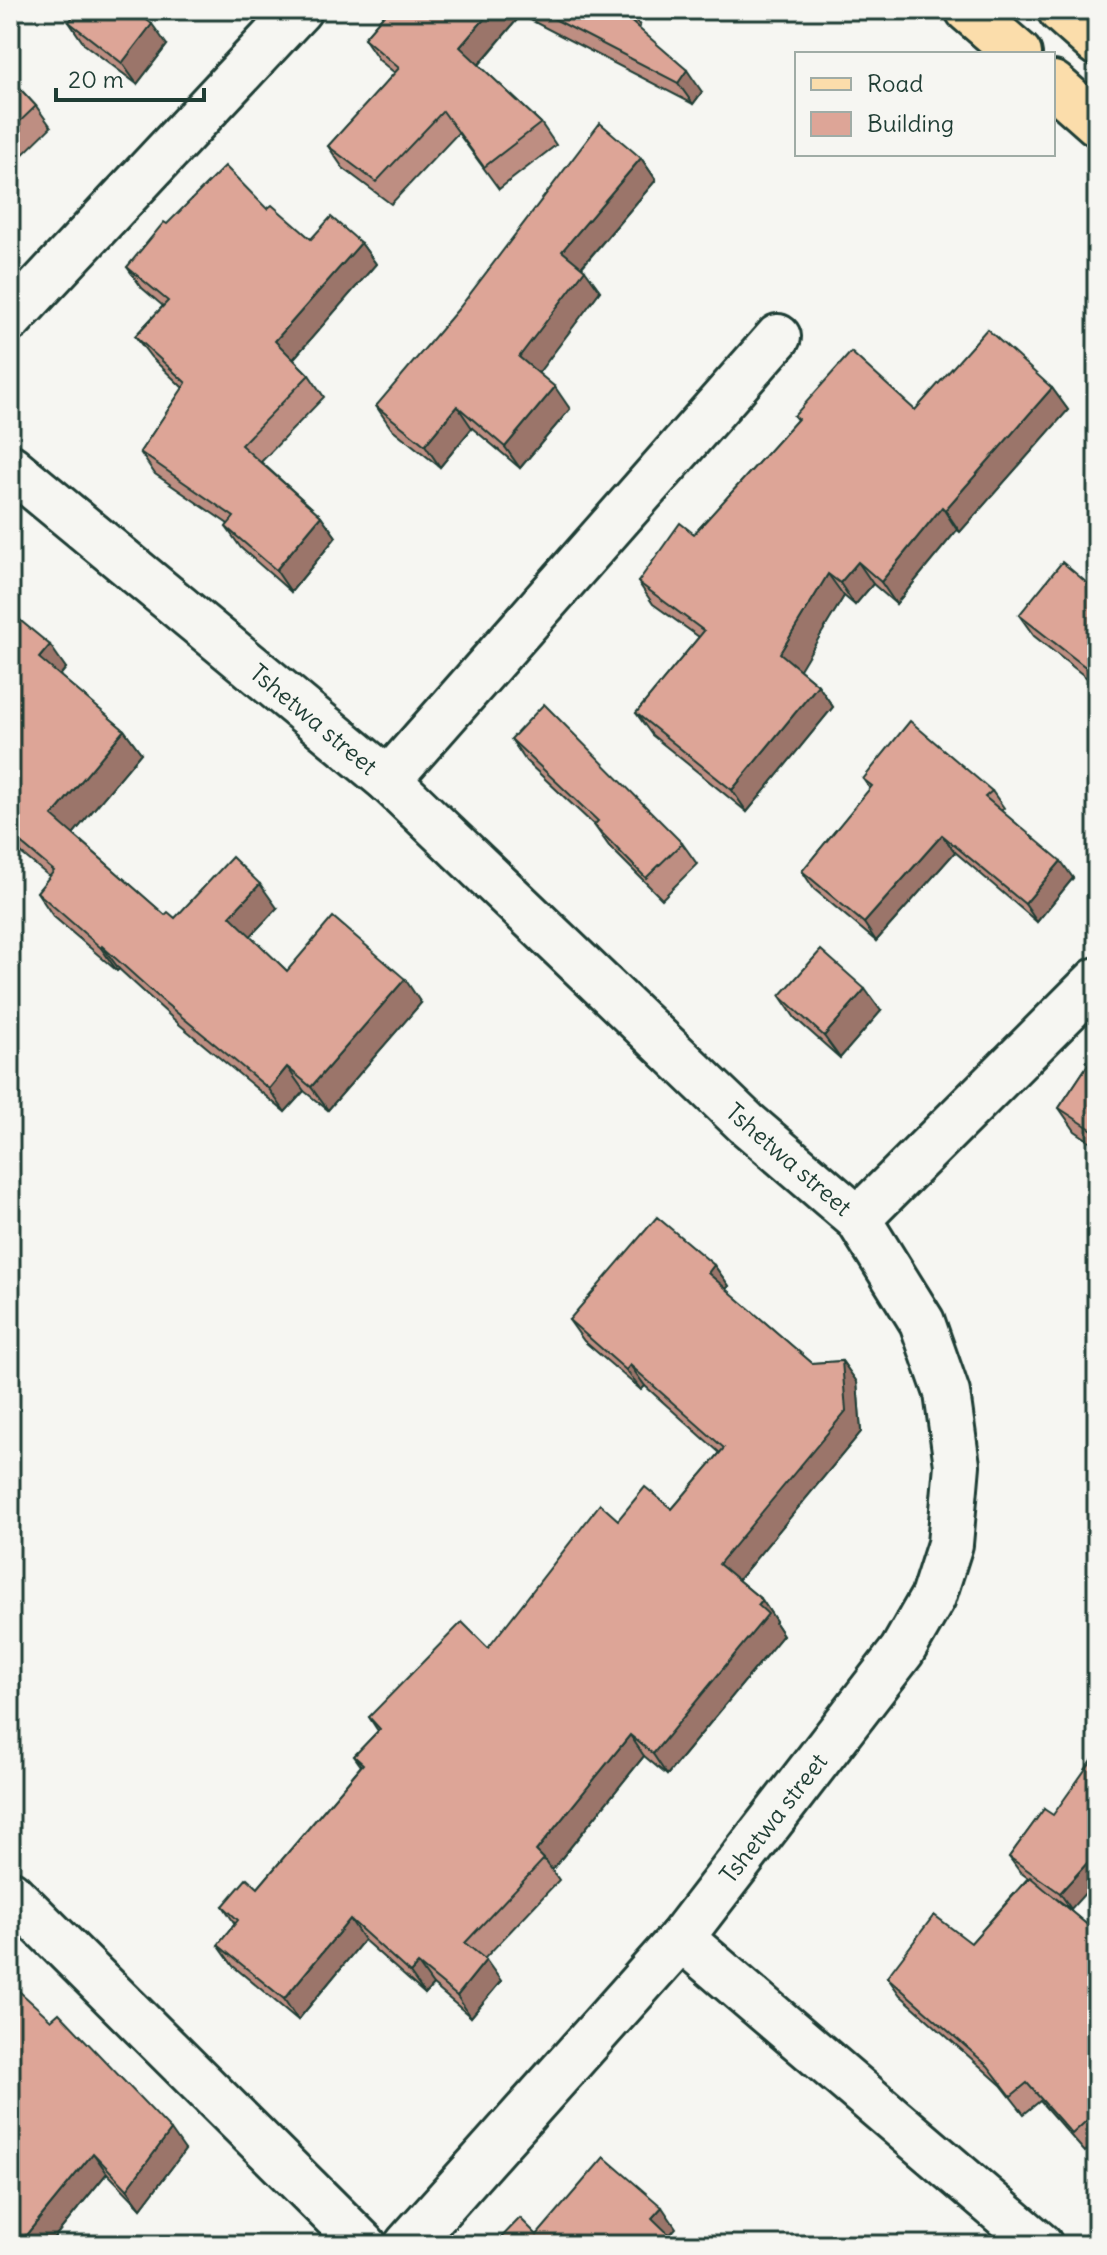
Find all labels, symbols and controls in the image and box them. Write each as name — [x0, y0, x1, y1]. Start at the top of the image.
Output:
scale bar — [56, 52, 204, 102]
legend — [795, 52, 1055, 156]
text: 20 m — [68, 64, 124, 94]
text: Road — [867, 68, 923, 98]
text: Building — [867, 108, 954, 138]
street label: Tshetwa street — [244, 657, 384, 781]
street label: Tshetwa street — [720, 1096, 858, 1222]
street label: Tshetwa street — [713, 1747, 833, 1889]

